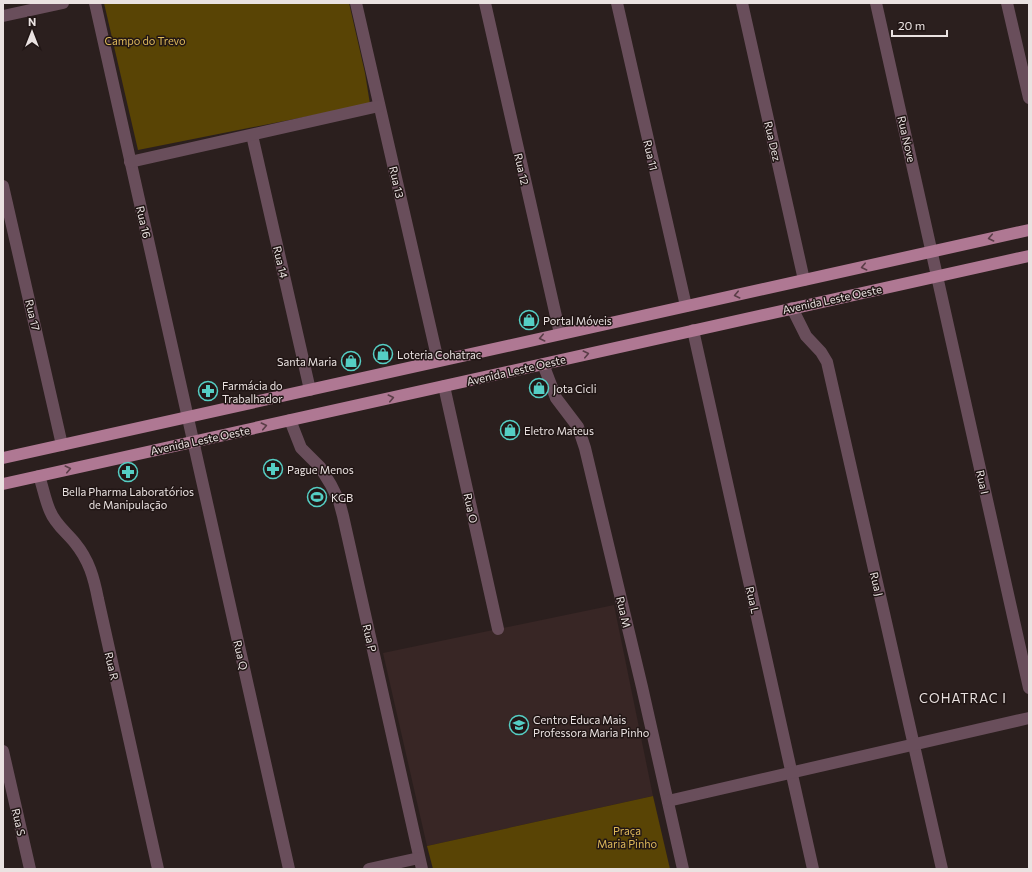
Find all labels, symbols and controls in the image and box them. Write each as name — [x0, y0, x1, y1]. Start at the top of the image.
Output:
north arrow — [12, 12, 52, 52]
scale bar — [892, 12, 947, 38]
text: N — [28, 15, 36, 28]
text: 20 m — [898, 18, 925, 32]
park label: Campo do Trevo — [104, 34, 186, 47]
street label: Rua Nove — [895, 115, 919, 164]
street label: Rua Dez — [762, 120, 784, 163]
street label: Rua 11 — [641, 139, 661, 171]
street label: Rua 12 — [512, 152, 532, 186]
street label: Rua 13 — [387, 165, 407, 199]
street label: Rua 16 — [134, 205, 154, 240]
one-way arrow — [988, 234, 994, 242]
street label: Rua 14 — [271, 245, 291, 280]
one-way arrow — [861, 262, 867, 270]
street label: Avenida Leste Oeste — [781, 282, 883, 316]
one-way arrow — [734, 290, 740, 298]
street label: Rua 17 — [23, 298, 43, 332]
shop icon: Portal Móveis — [518, 309, 540, 331]
place label: Portal Móveis — [543, 314, 612, 327]
one-way arrow — [539, 334, 545, 342]
shop icon: Loteria Cohatrac — [372, 343, 394, 365]
place label: Loteria Cohatrac — [397, 348, 481, 361]
shop icon: Santa Maria — [340, 350, 362, 372]
one-way arrow — [583, 351, 589, 359]
street label: Avenida Leste Oeste — [465, 352, 567, 388]
place label: Santa Maria — [277, 355, 337, 368]
shop icon: Jota Cicli — [528, 377, 550, 399]
place label: Farmácia do Trabalhador — [222, 379, 283, 405]
pharmacy icon: Farmácia do Trabalhador — [197, 380, 219, 402]
place label: Jota Cicli — [553, 382, 597, 396]
one-way arrow — [387, 394, 394, 402]
shop icon: Eletro Mateus — [499, 419, 521, 441]
one-way arrow — [260, 422, 267, 430]
street label: Avenida Leste Oeste — [149, 423, 251, 457]
place label: Eletro Mateus — [524, 424, 594, 437]
pharmacy icon: Pague Menos — [262, 458, 284, 480]
pharmacy icon: Bella Pharma Laboratórios de Manipulação — [117, 461, 139, 483]
place label: Pague Menos — [287, 463, 354, 476]
one-way arrow — [65, 466, 72, 474]
street label: Rua I — [974, 469, 992, 495]
place label: Bella Pharma Laboratórios de Manipulação — [62, 485, 194, 511]
sports icon: KGB — [306, 486, 328, 508]
place label: KGB — [331, 491, 353, 504]
street label: Rua O — [461, 492, 481, 524]
street label: Rua J — [867, 571, 886, 598]
street label: Rua L — [744, 585, 762, 615]
street label: Rua M — [614, 595, 634, 629]
street label: Rua P — [360, 623, 380, 653]
street label: Rua Q — [231, 639, 251, 671]
street label: Rua R — [102, 651, 122, 682]
district label: COHATRAC I — [919, 690, 1007, 706]
place label: Centro Educa Mais Professora Maria Pinho — [533, 713, 650, 739]
school or university icon: Centro Educa Mais Professora Maria Pinho — [508, 714, 530, 736]
street label: Rua S — [10, 807, 28, 837]
park label: Praça Maria Pinho — [597, 824, 658, 850]

